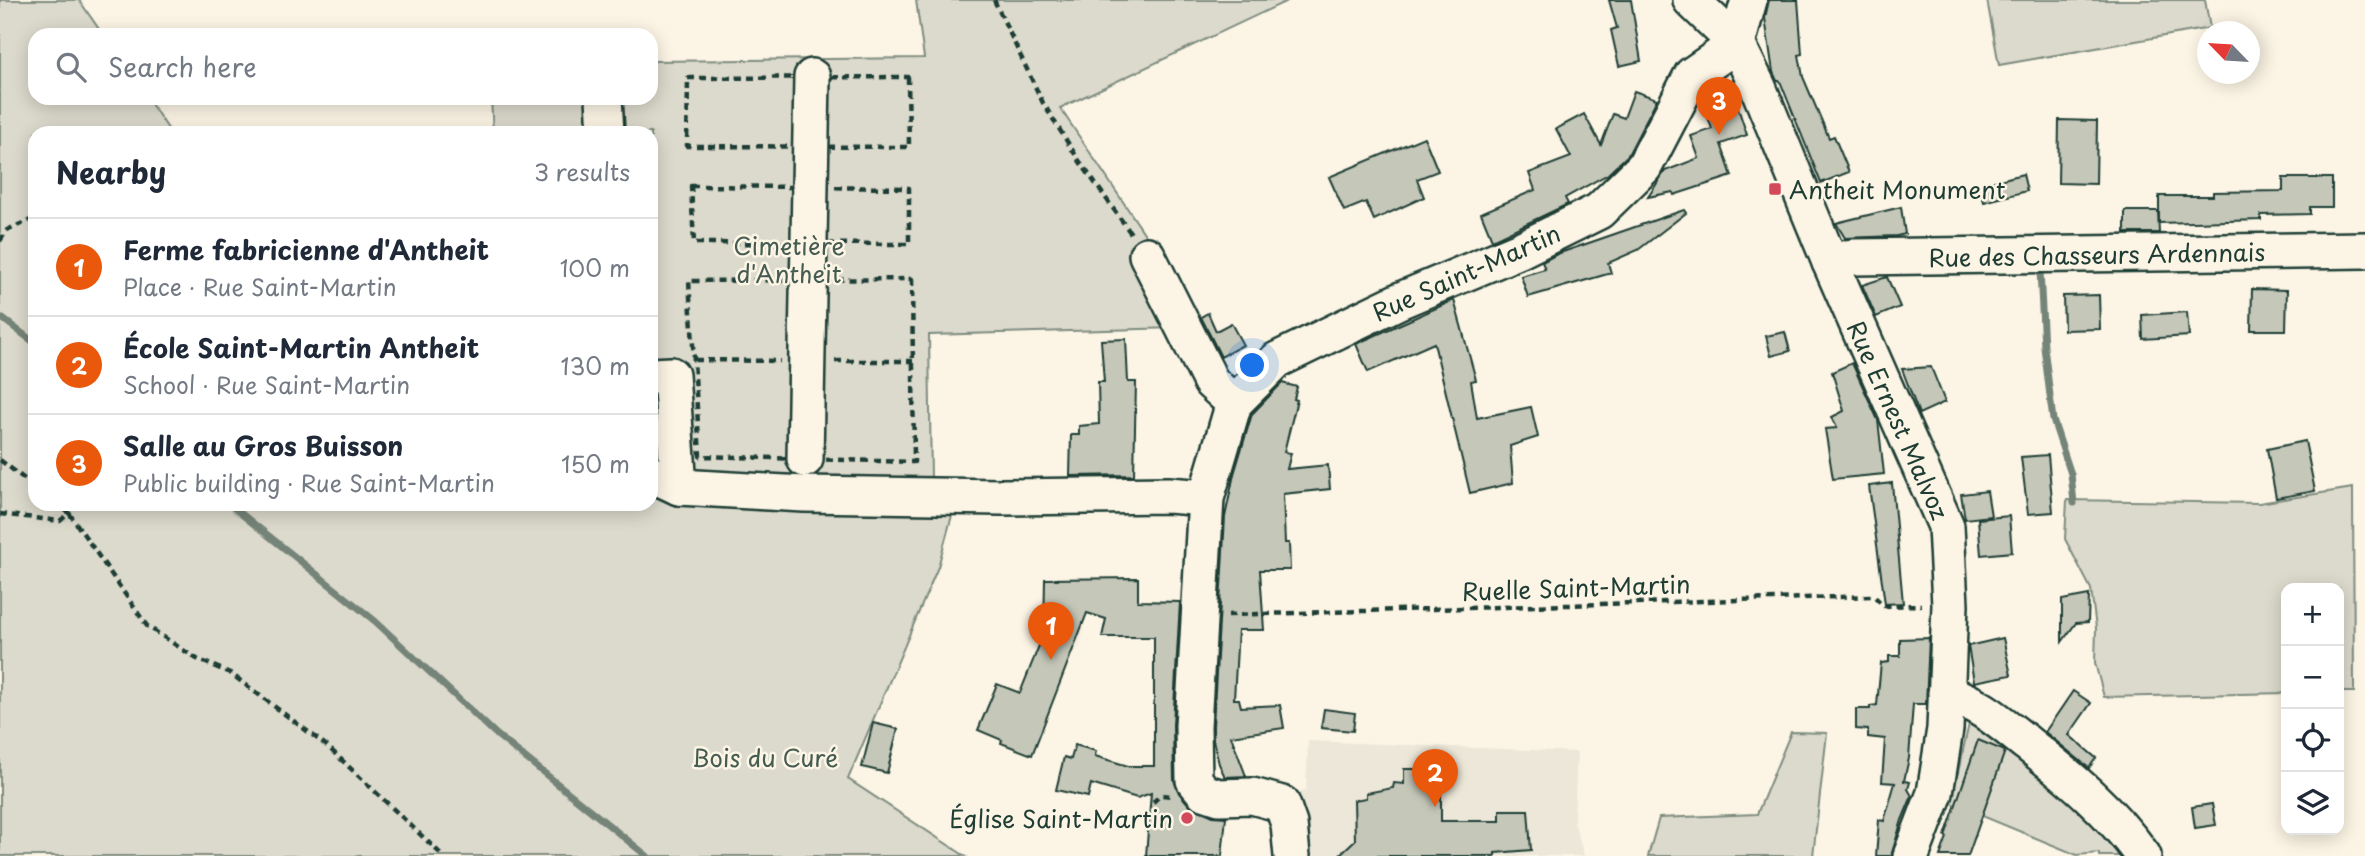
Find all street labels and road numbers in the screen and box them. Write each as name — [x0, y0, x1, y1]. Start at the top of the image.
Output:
street label: Rue Saint-Martin — [1366, 214, 1566, 330]
street label: Rue des Chasseurs Ardennais — [1928, 233, 2266, 275]
street label: Rue Ernest Malvoz — [1839, 315, 1959, 525]
street label: Ruelle Saint-Martin — [1461, 565, 1691, 609]

